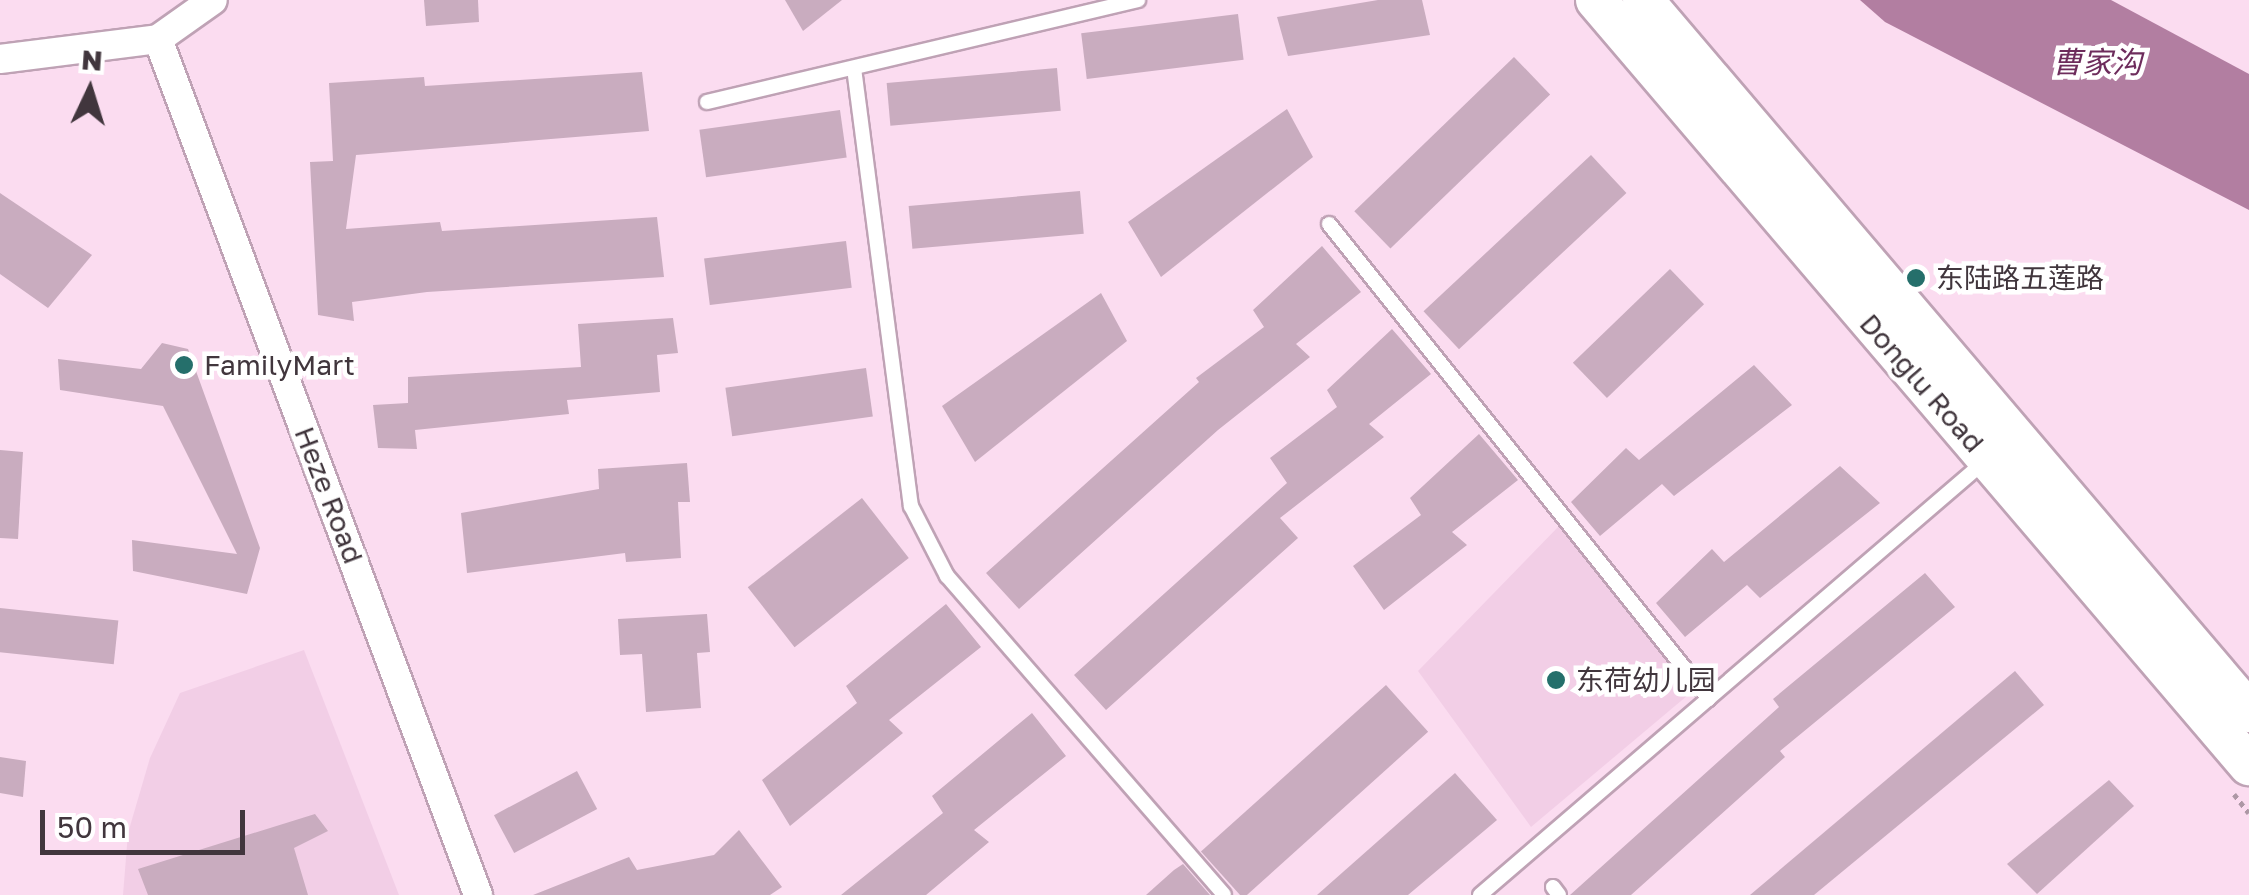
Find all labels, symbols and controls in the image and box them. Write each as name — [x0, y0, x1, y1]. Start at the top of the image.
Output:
north arrow — [40, 40, 140, 140]
text: N — [80, 42, 104, 77]
water label: 曹家沟 — [2052, 44, 2142, 80]
place label: 东陆路五莲路 — [1936, 261, 2104, 295]
marker: 东陆路五莲路 — [1905, 267, 1927, 289]
street label: Donglu Road — [1853, 307, 1991, 459]
place label: FamilyMart — [204, 348, 355, 382]
marker: FamilyMart — [173, 354, 195, 376]
street label: Heze Road — [288, 422, 370, 568]
place label: 东荷幼儿园 — [1576, 663, 1716, 697]
marker: 东荷幼儿园 — [1545, 669, 1567, 691]
scale bar — [45, 790, 250, 852]
text: 50 m — [57, 809, 127, 845]

